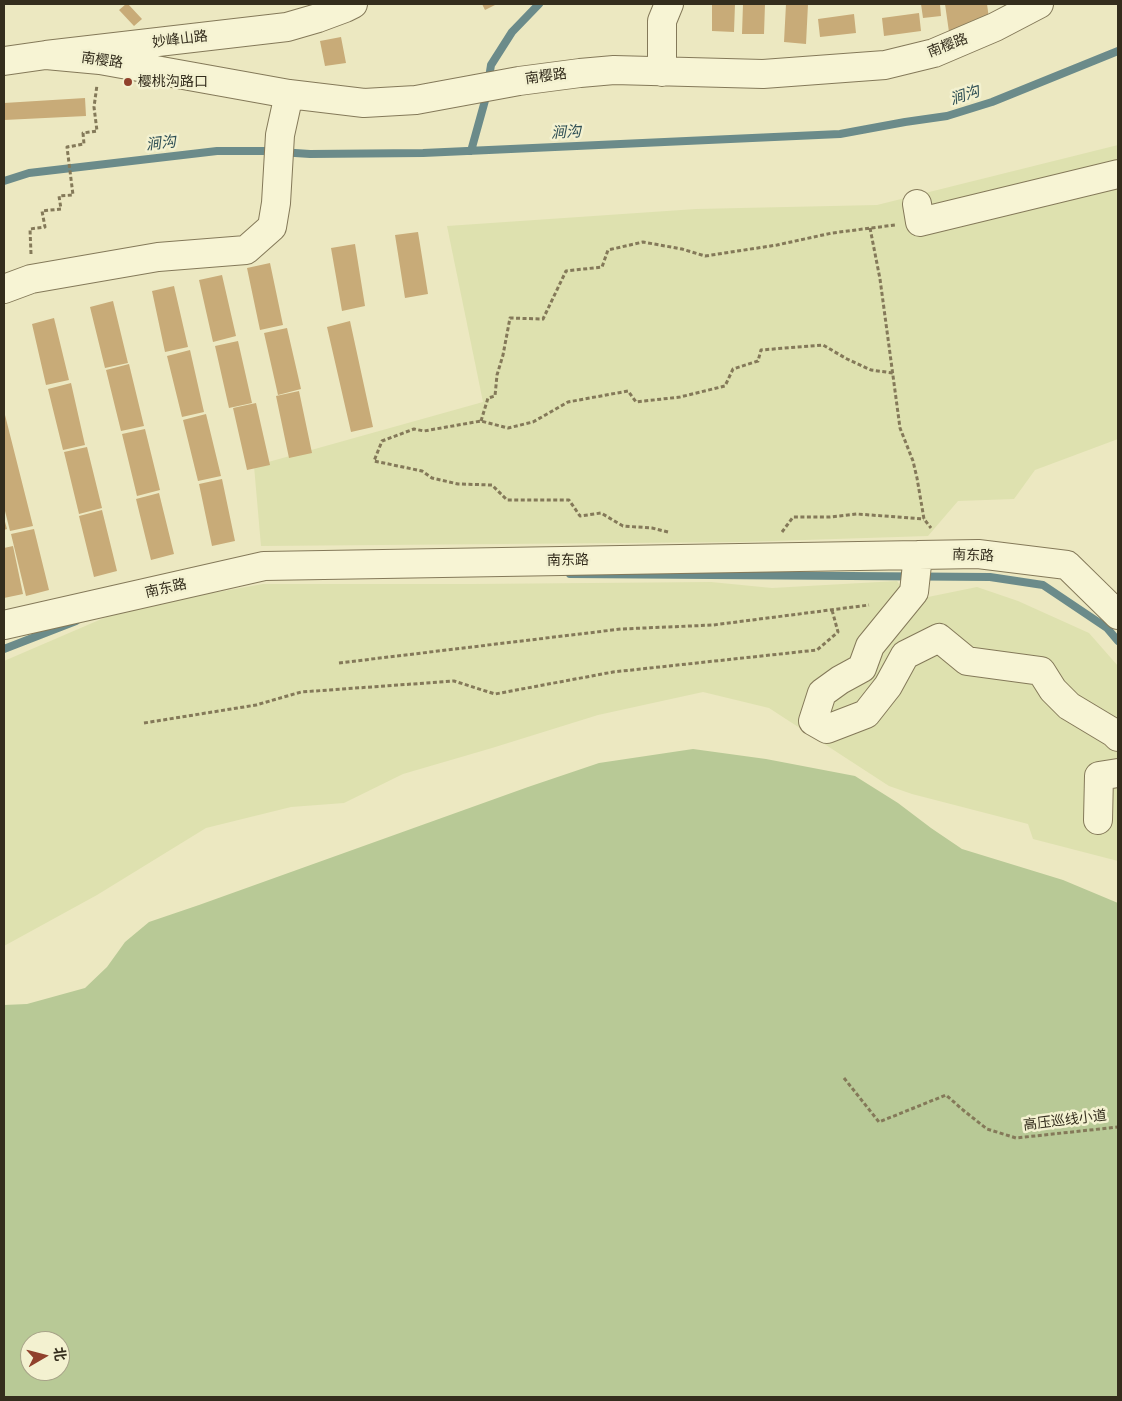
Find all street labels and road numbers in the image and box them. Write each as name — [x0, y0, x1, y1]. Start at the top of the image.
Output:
street label: 妙峰山路 — [151, 28, 209, 52]
street label: 南樱路 — [925, 31, 971, 61]
street label: 南樱路 — [80, 50, 124, 72]
street label: 南樱路 — [524, 66, 568, 88]
street label: 南东路 — [952, 547, 994, 565]
street label: 南东路 — [547, 552, 589, 570]
street label: 南东路 — [144, 576, 188, 602]
street label: 高压巡线小道 — [1022, 1108, 1108, 1134]

